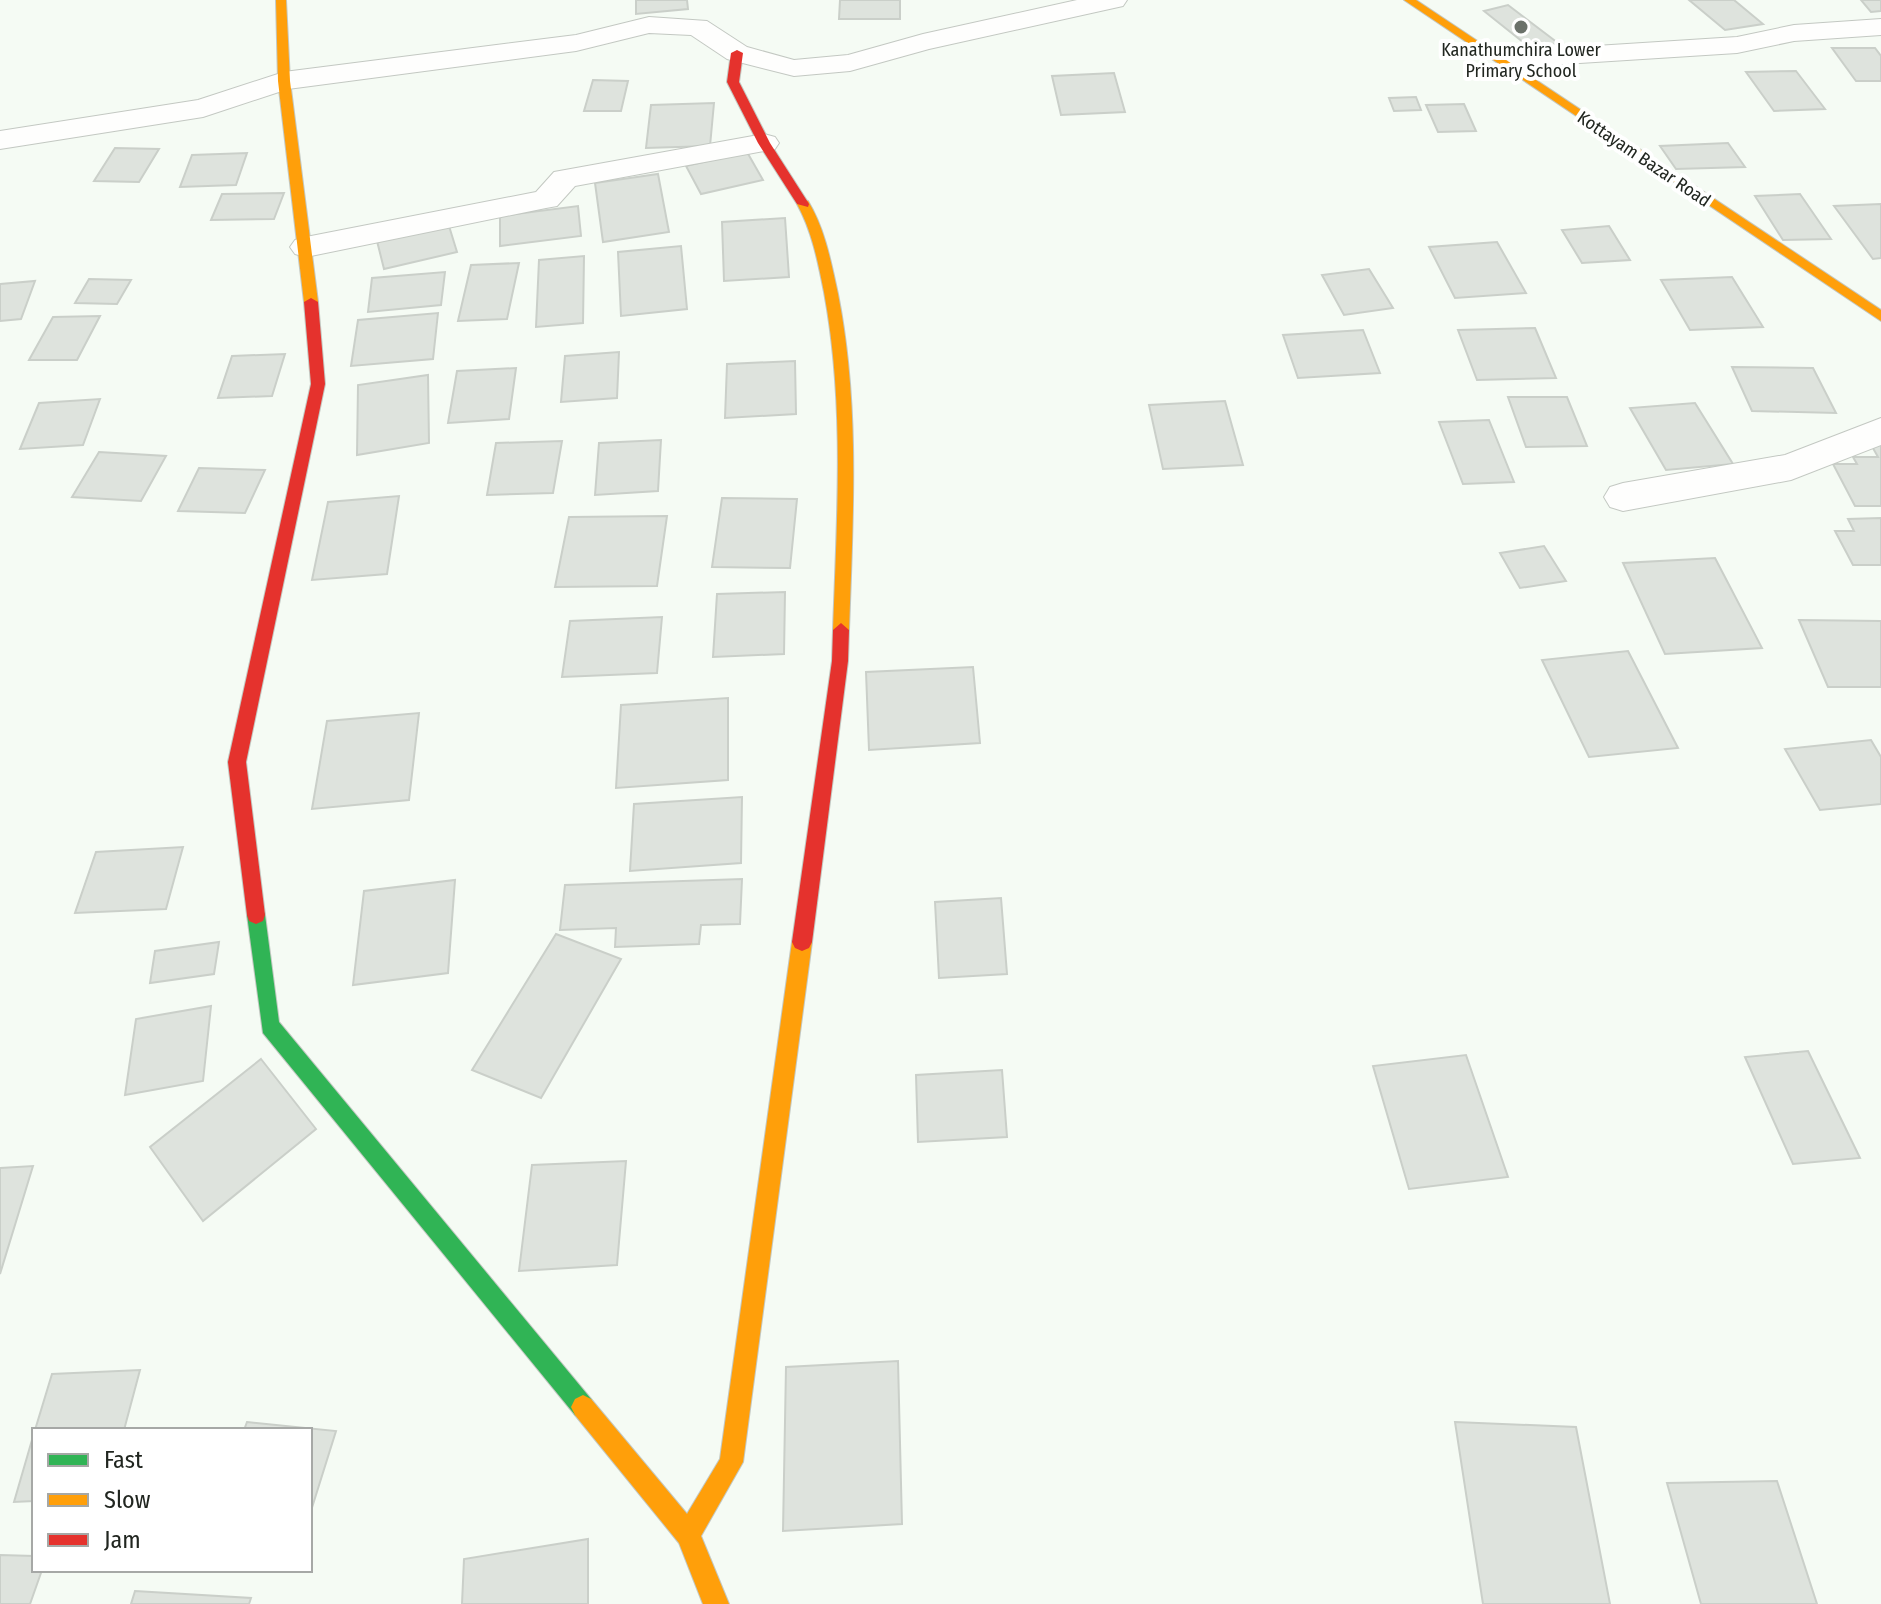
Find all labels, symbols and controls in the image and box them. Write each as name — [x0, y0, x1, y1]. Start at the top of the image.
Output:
marker: Kanathumchira Lower Primary School — [1512, 18, 1530, 36]
place label: Kanathumchira Lower Primary School — [1441, 39, 1602, 82]
street label: Kottayam Bazar Road — [1573, 106, 1715, 212]
legend — [32, 1428, 312, 1572]
text: Fast — [104, 1446, 143, 1474]
text: Slow — [104, 1486, 151, 1514]
text: Jam — [104, 1526, 141, 1554]

